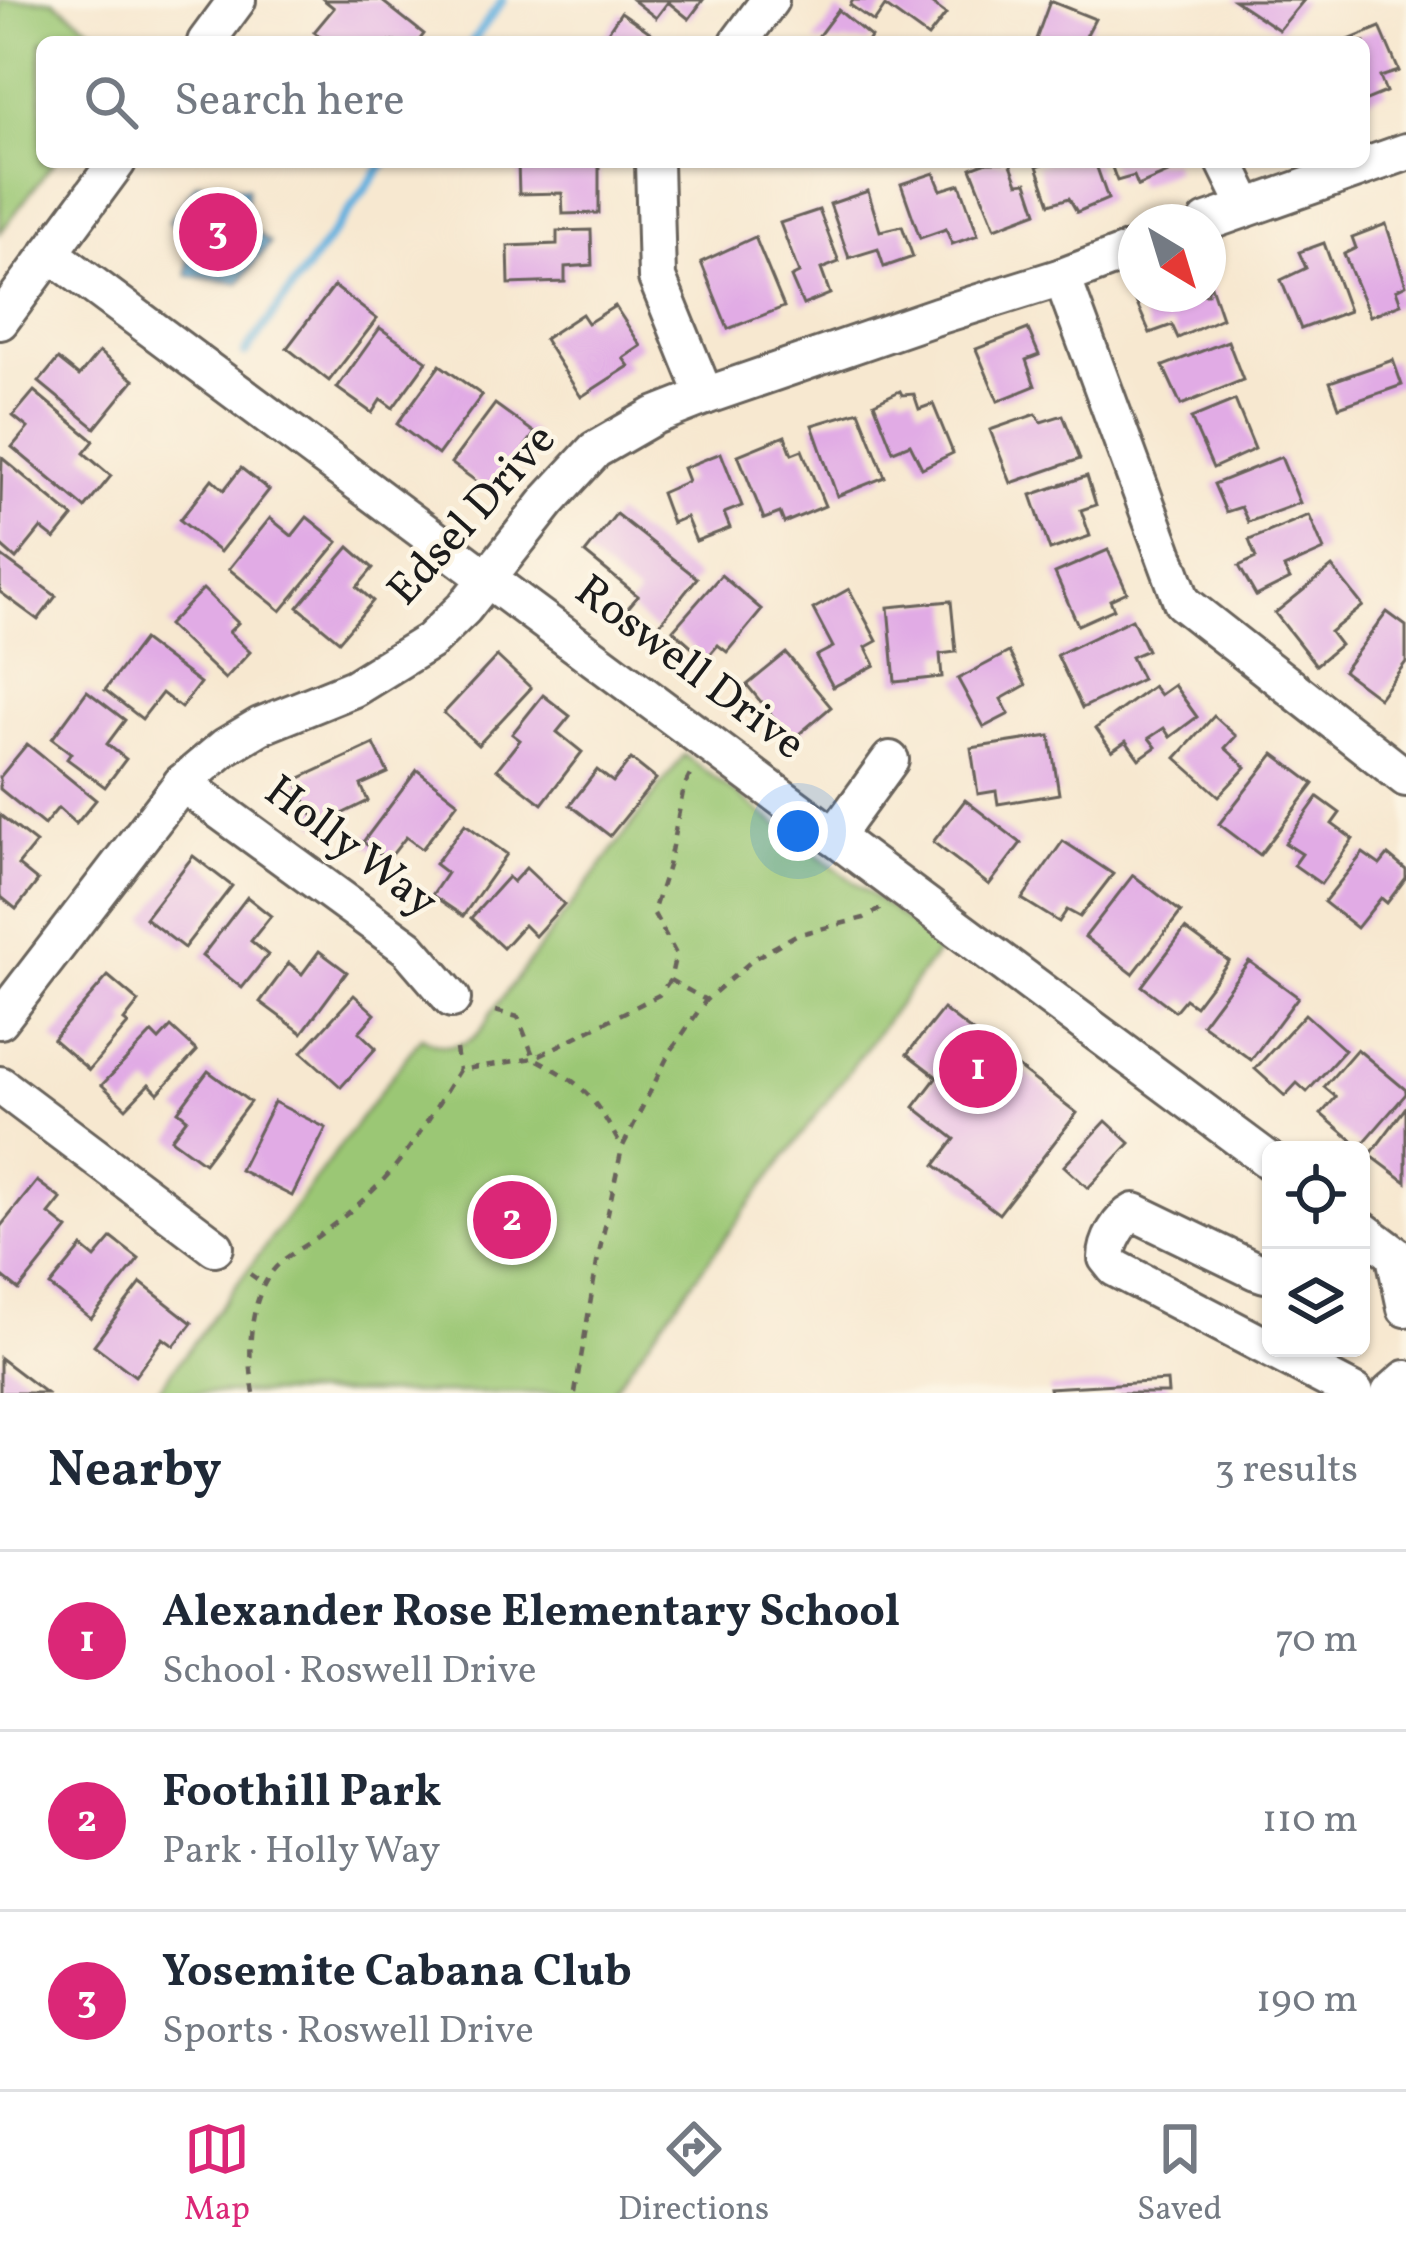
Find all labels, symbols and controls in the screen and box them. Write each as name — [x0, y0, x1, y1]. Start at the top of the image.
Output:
search box — [36, 36, 1370, 168]
icon: search — [78, 69, 144, 135]
text: Search here — [174, 71, 405, 134]
pin: 3 — [179, 187, 257, 277]
north arrow — [1118, 204, 1226, 312]
street label: Edsel Drive — [374, 411, 572, 621]
street label: Roswell Drive — [561, 561, 817, 777]
street label: Holly Way — [250, 762, 450, 934]
your location — [768, 801, 828, 861]
pin: 1 — [939, 1024, 1017, 1114]
map controls — [1262, 1141, 1370, 1357]
button: locate — [1262, 1141, 1370, 1249]
pin: 2 — [473, 1175, 551, 1265]
button: layers — [1262, 1249, 1370, 1357]
text: Nearby — [48, 1436, 222, 1507]
text: 3 results — [1215, 1444, 1358, 1498]
text: Alexander Rose Elementary School — [162, 1582, 900, 1645]
text: 1 — [79, 1614, 95, 1668]
text: 70 m — [1275, 1614, 1358, 1668]
text: School · Roswell Drive — [162, 1645, 536, 1699]
text: Foothill Park — [162, 1762, 442, 1825]
text: 2 — [77, 1794, 97, 1848]
text: 110 m — [1262, 1794, 1358, 1848]
text: Park · Holly Way — [162, 1825, 440, 1879]
text: Yosemite Cabana Club — [162, 1942, 632, 2005]
text: 3 — [77, 1974, 97, 2028]
text: 190 m — [1256, 1974, 1358, 2028]
text: Sports · Roswell Drive — [162, 2005, 534, 2059]
tab: Map — [184, 2116, 250, 2234]
tab: Directions — [618, 2116, 769, 2234]
tab: Saved — [1137, 2116, 1222, 2234]

